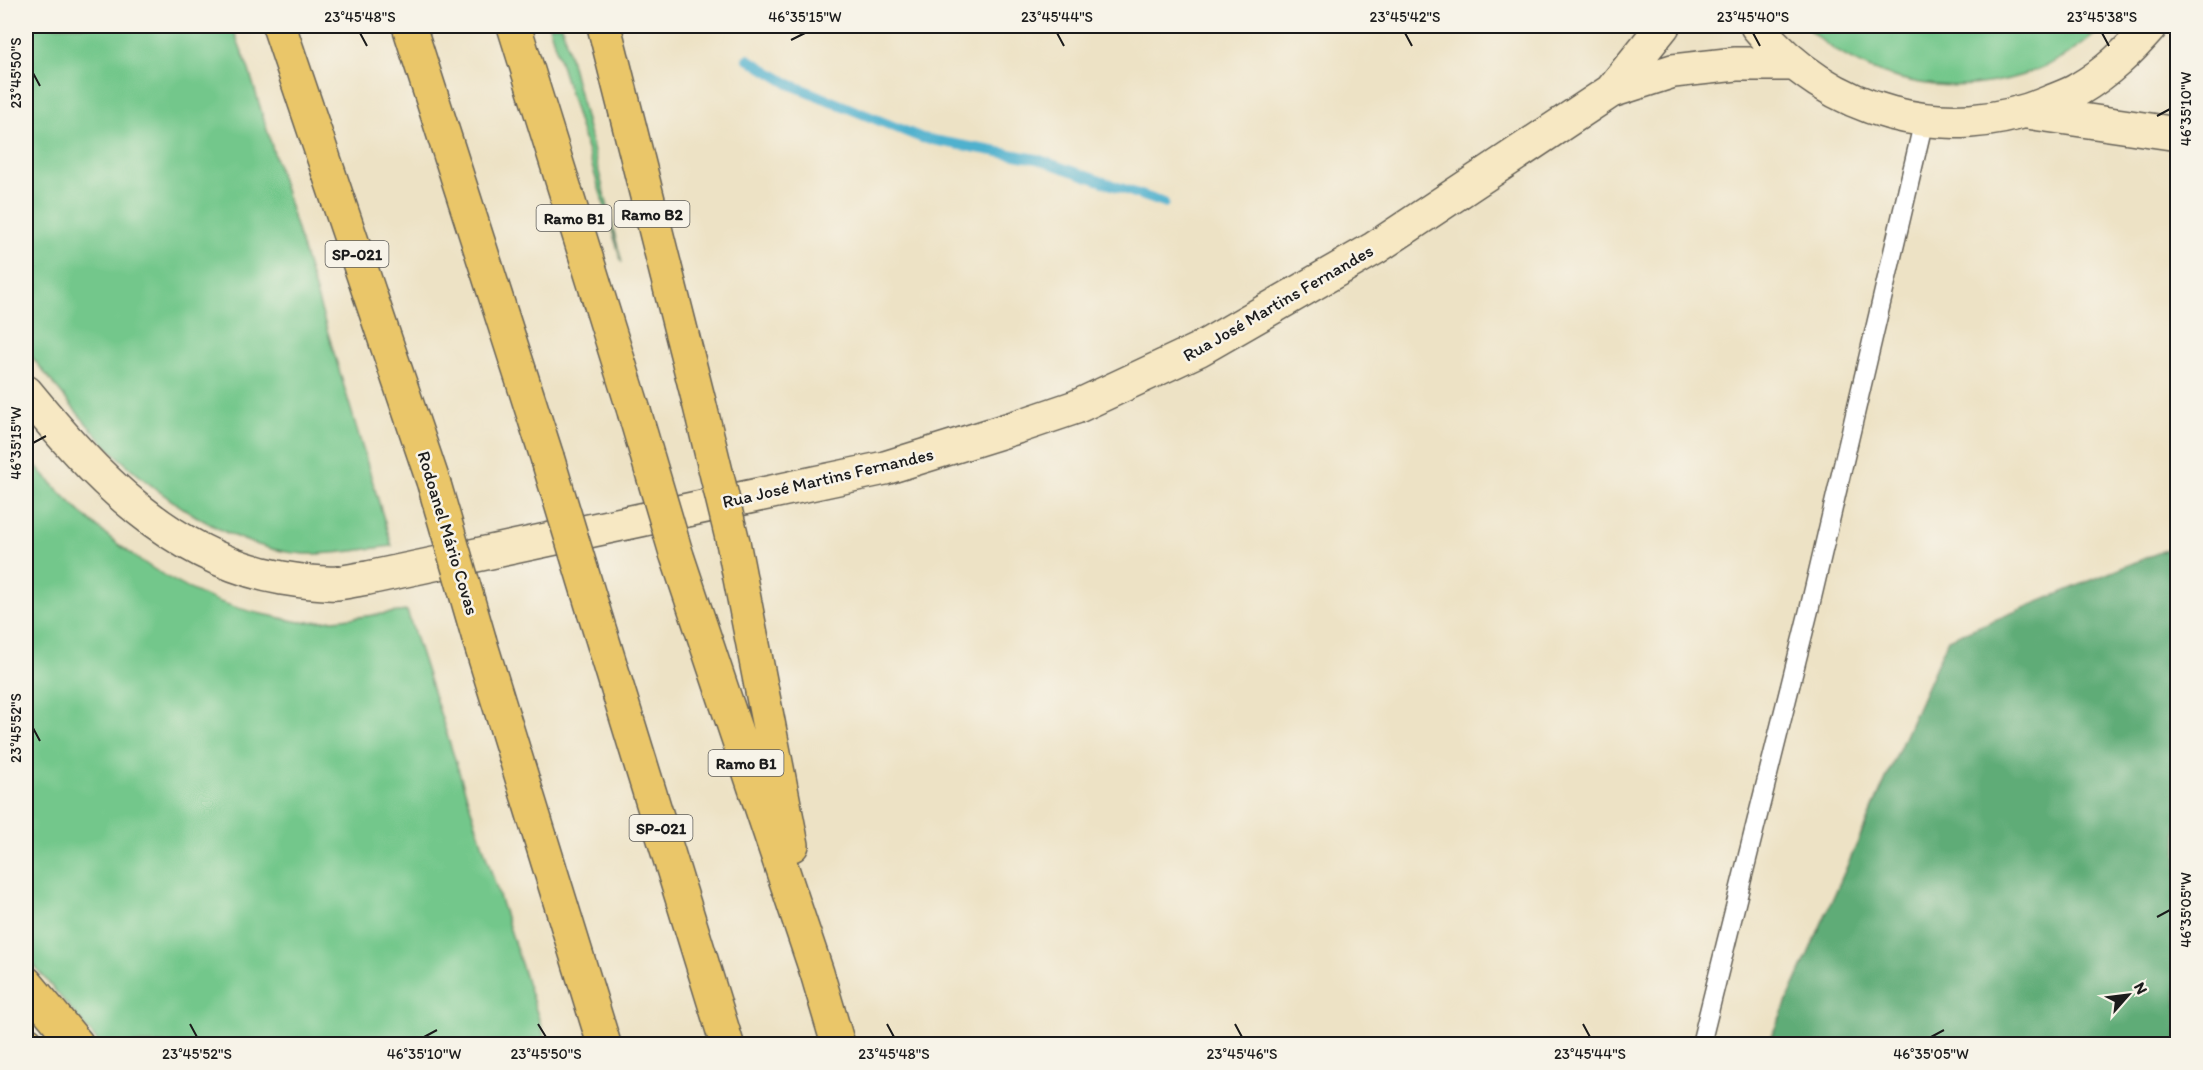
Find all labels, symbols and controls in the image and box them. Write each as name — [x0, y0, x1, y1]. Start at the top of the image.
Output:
text: 23°45'48"S — [324, 8, 396, 26]
text: 46°35'15"W — [768, 8, 842, 26]
text: 23°45'44"S — [1021, 8, 1093, 26]
text: 23°45'42"S — [1370, 8, 1440, 26]
text: 23°45'40"S — [1717, 8, 1789, 26]
text: 23°45'38"S — [2067, 8, 2137, 26]
text: 23°45'50"S — [7, 37, 25, 109]
text: 46°35'10"W — [2177, 71, 2195, 146]
road number: Ramo B2 — [614, 201, 690, 227]
road number: Ramo B1 — [536, 205, 612, 231]
street label: Rua José Martins Fernandes — [1179, 239, 1377, 367]
road number: SP-021 — [326, 241, 388, 267]
text: 46°35'15"W — [7, 406, 25, 480]
street label: Rua José Martins Fernandes — [720, 443, 936, 513]
street label: Rodoanel Mário Covas — [413, 448, 483, 618]
text: 23°45'52"S — [7, 693, 25, 763]
road number: Ramo B1 — [708, 750, 783, 776]
road number: SP-021 — [630, 815, 692, 841]
text: 46°35'05"W — [2177, 872, 2195, 948]
north arrow — [2098, 965, 2158, 1025]
text: N — [2130, 979, 2152, 997]
text: 23°45'52"S — [162, 1045, 232, 1063]
text: 46°35'10"W — [387, 1045, 462, 1063]
text: 23°45'50"S — [510, 1045, 582, 1063]
text: 23°45'48"S — [858, 1045, 930, 1063]
text: 23°45'46"S — [1206, 1045, 1278, 1063]
text: 23°45'44"S — [1554, 1045, 1626, 1063]
text: 46°35'05"W — [1893, 1045, 1969, 1063]

